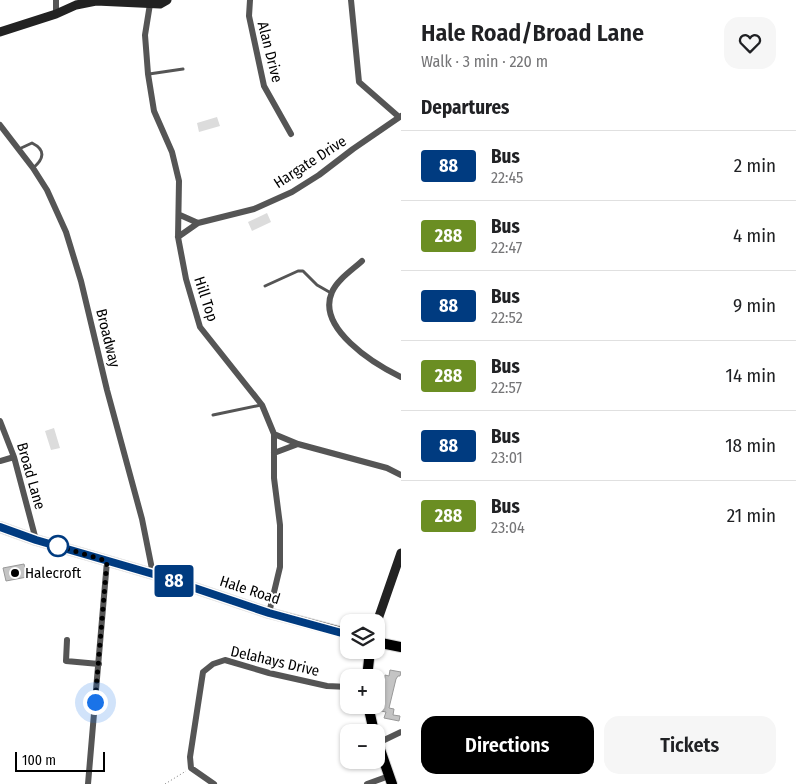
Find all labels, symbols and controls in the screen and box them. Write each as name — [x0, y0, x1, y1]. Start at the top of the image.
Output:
button: heart — [724, 17, 776, 69]
text: Hale Road/Broad Lane — [421, 19, 644, 47]
street label: Alan Drive — [254, 20, 286, 84]
text: Walk · 3 min · 220 m — [421, 52, 548, 71]
text: Departures — [421, 96, 509, 119]
street label: Hargate Drive — [270, 132, 350, 192]
text: Bus — [491, 145, 520, 168]
text: 2 min — [734, 154, 776, 177]
text: 88 — [439, 155, 458, 177]
text: 22:45 — [491, 168, 523, 187]
text: Bus — [491, 215, 520, 238]
text: 4 min — [733, 224, 776, 247]
text: 288 — [435, 225, 462, 247]
text: 22:47 — [491, 238, 522, 257]
street label: Hill Top — [190, 274, 222, 324]
text: Bus — [491, 285, 520, 308]
text: 9 min — [733, 294, 776, 317]
text: 88 — [439, 295, 458, 317]
street label: Broadway — [92, 307, 124, 369]
text: 22:52 — [491, 308, 523, 327]
text: Bus — [491, 355, 520, 378]
text: 14 min — [726, 364, 776, 387]
text: 288 — [435, 365, 462, 387]
text: 22:57 — [491, 378, 522, 397]
text: Bus — [491, 425, 520, 448]
text: 18 min — [725, 434, 776, 457]
text: 88 — [439, 435, 458, 457]
street label: Broad Lane — [13, 440, 49, 512]
text: 23:01 — [491, 448, 523, 467]
text: Bus — [491, 495, 520, 518]
text: 21 min — [727, 504, 776, 527]
text: 288 — [435, 505, 462, 527]
text: 23:04 — [491, 518, 525, 537]
unlabelled marker — [47, 535, 69, 557]
place label: Halecroft — [25, 564, 81, 582]
line badge: 88 — [152, 565, 196, 597]
marker: Halecroft — [9, 567, 21, 579]
text: 88 — [164, 570, 184, 592]
street label: Hale Road — [218, 572, 282, 608]
map controls — [340, 614, 385, 769]
button: layers — [340, 614, 385, 659]
street label: Delahays Drive — [229, 642, 321, 680]
button: + — [340, 669, 385, 714]
your location — [83, 690, 108, 715]
button: Directions — [421, 716, 594, 774]
button: Tickets — [604, 716, 776, 774]
button: − — [340, 724, 385, 769]
scale bar — [15, 749, 105, 772]
text: 100 m — [22, 752, 56, 769]

